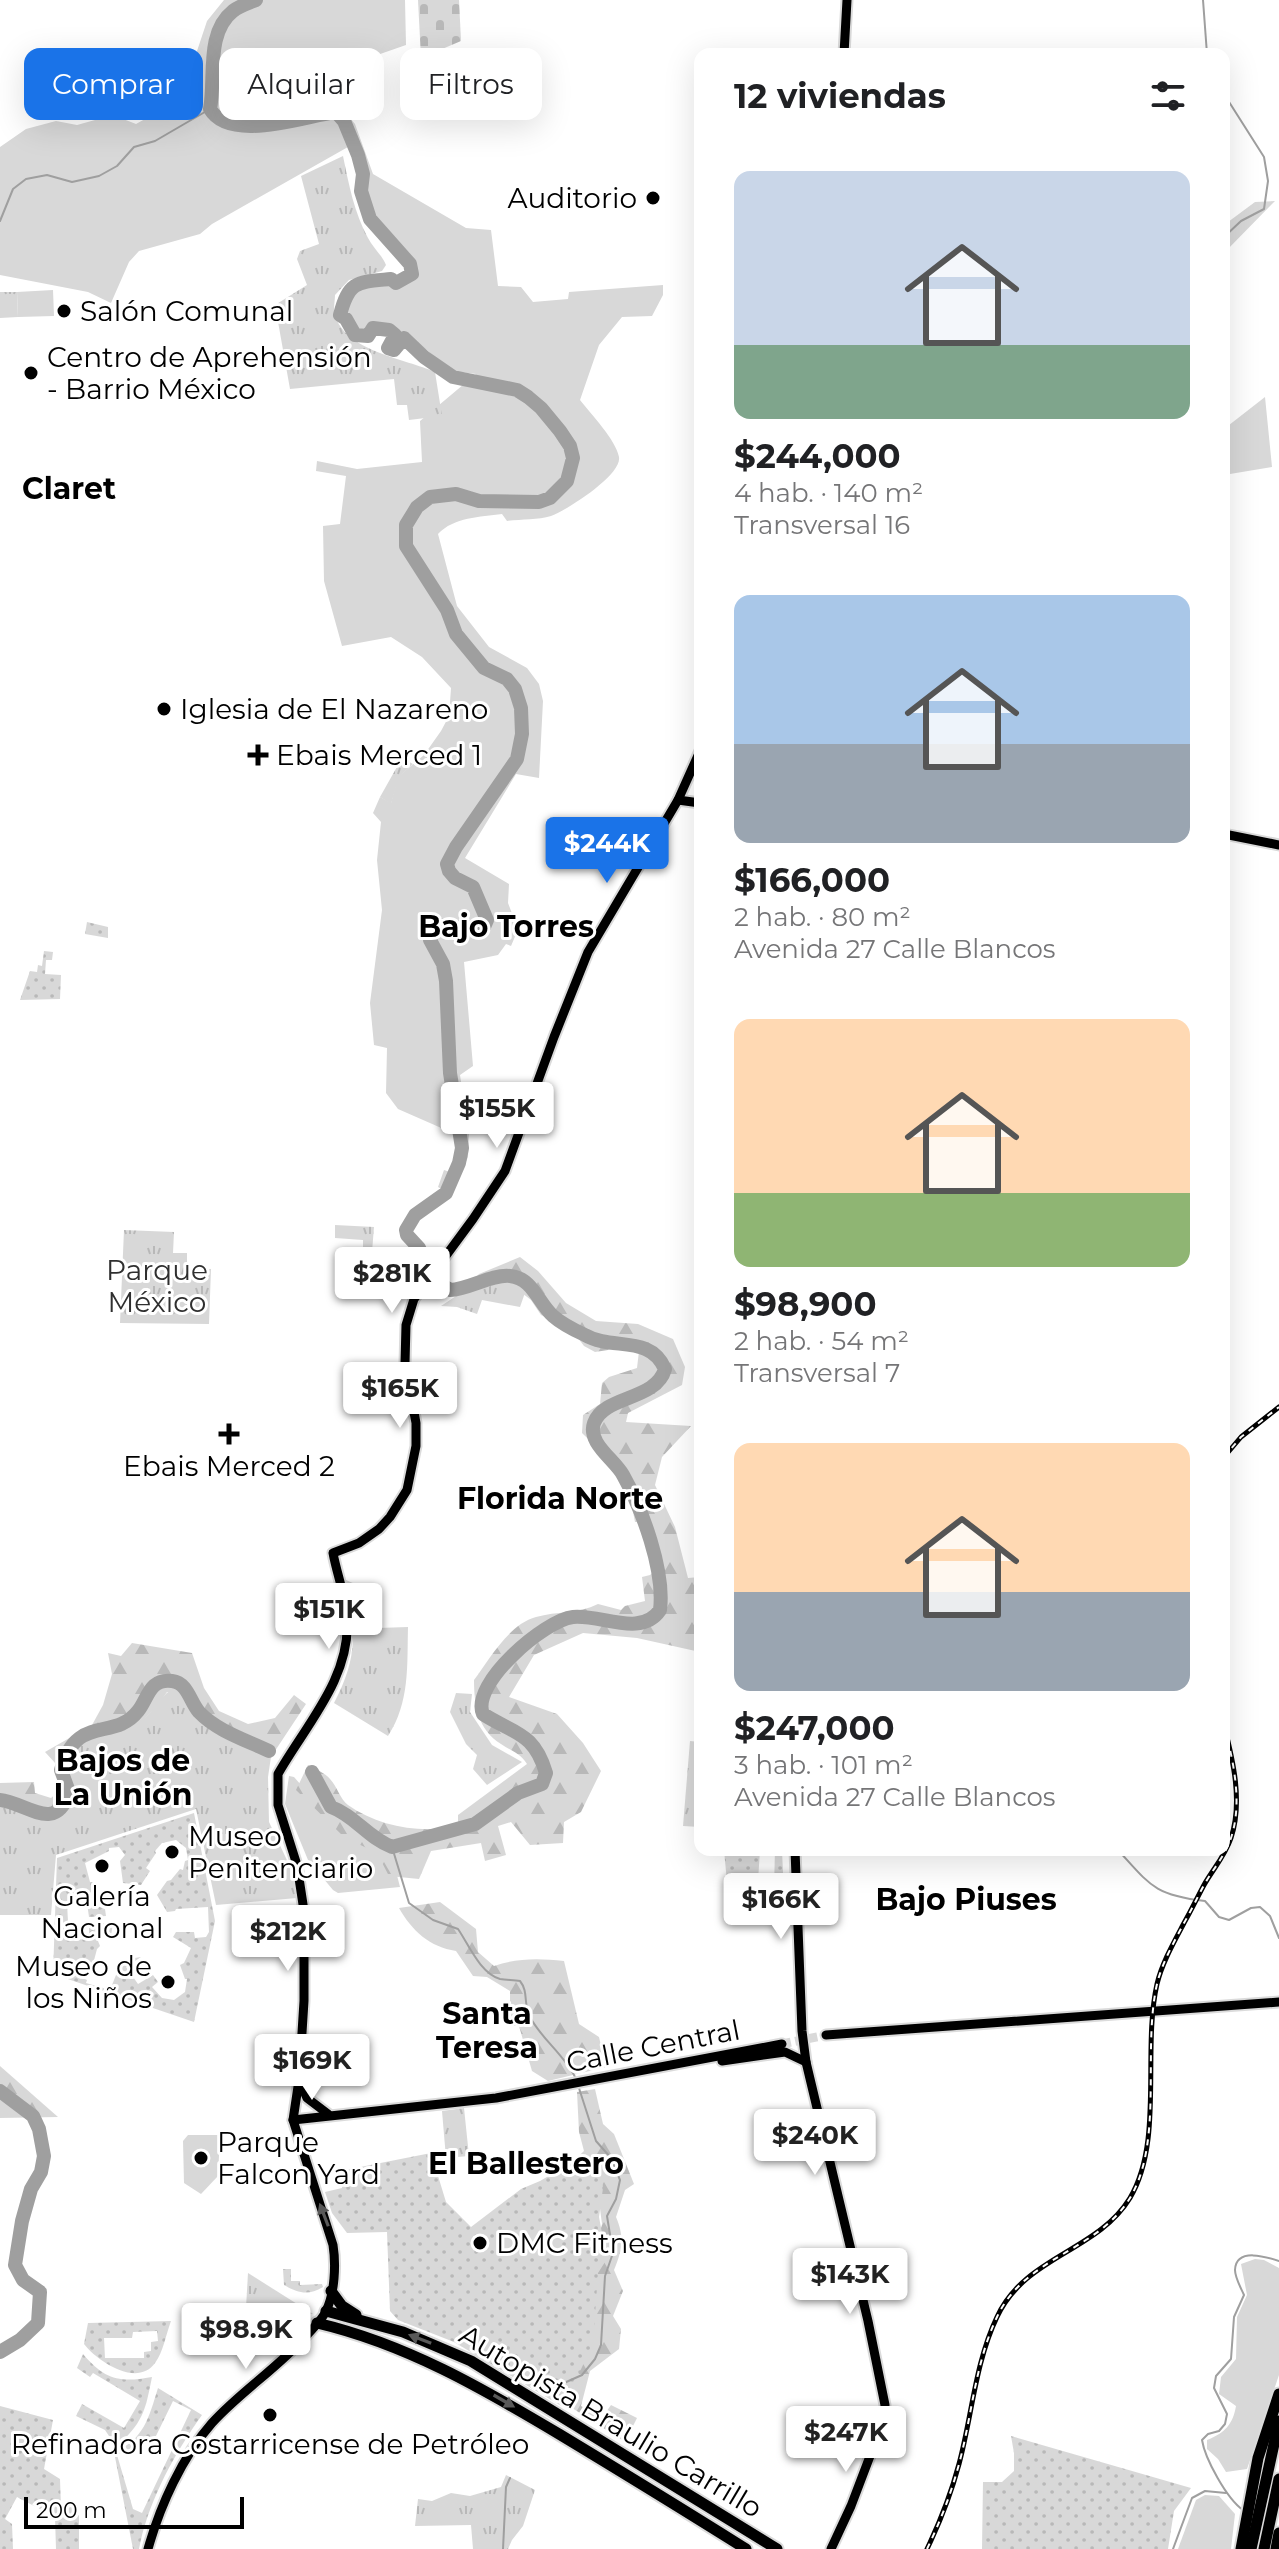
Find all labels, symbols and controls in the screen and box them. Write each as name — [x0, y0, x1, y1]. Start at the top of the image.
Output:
chip: Comprar — [24, 48, 203, 120]
chip: Alquilar — [219, 48, 384, 120]
chip: Filtros — [400, 48, 542, 120]
icon: filters — [1146, 74, 1190, 118]
text: 12 viviendas — [734, 75, 946, 117]
place label: Auditorio — [508, 181, 637, 215]
marker: Auditorio — [644, 189, 662, 207]
icon: home — [890, 223, 1034, 367]
place label: Salón Comunal — [80, 294, 293, 328]
marker: Salón Comunal — [55, 302, 73, 320]
place label: Centro de Aprehensión - Barrio México — [47, 340, 372, 406]
marker: Centro de Aprehensión - Barrio México — [22, 364, 40, 382]
text: $244,000 — [734, 435, 901, 477]
district label: Claret — [22, 470, 116, 507]
text: 4 hab. · 140 m² — [734, 477, 923, 509]
text: Transversal 16 — [734, 509, 910, 541]
icon: home — [890, 647, 1034, 791]
place label: Iglesia de El Nazareno — [180, 692, 488, 726]
marker: Iglesia de El Nazareno — [155, 700, 173, 718]
place label: Ebais Merced 1 — [276, 738, 482, 772]
marker: Ebais Merced 1 — [247, 744, 269, 766]
pin: $244K — [551, 817, 663, 885]
text: $244K — [564, 827, 650, 859]
text: $166,000 — [734, 859, 890, 901]
text: 2 hab. · 80 m² — [734, 901, 911, 933]
district label: Bajo Torres — [418, 908, 594, 945]
text: Avenida 27 Calle Blancos — [734, 933, 1056, 965]
icon: home — [890, 1071, 1034, 1215]
pin: $155K — [441, 1082, 553, 1150]
text: $155K — [459, 1092, 535, 1124]
pin: $281K — [336, 1247, 448, 1315]
park label: Parque México — [106, 1253, 208, 1319]
text: $281K — [353, 1257, 431, 1289]
text: $98,900 — [734, 1283, 877, 1325]
text: 2 hab. · 54 m² — [734, 1325, 909, 1357]
text: Transversal 7 — [734, 1357, 900, 1389]
pin: $165K — [344, 1362, 456, 1430]
text: $165K — [361, 1372, 439, 1404]
marker: Ebais Merced 2 — [218, 1423, 240, 1445]
place label: Ebais Merced 2 — [123, 1449, 335, 1483]
district label: Florida Norte — [457, 1480, 663, 1517]
icon: home — [890, 1495, 1034, 1639]
pin: $151K — [273, 1583, 385, 1651]
text: $151K — [293, 1593, 365, 1625]
text: $247,000 — [734, 1707, 895, 1749]
district label: Bajos de La Unión — [53, 1742, 193, 1813]
text: 3 hab. · 101 m² — [734, 1749, 913, 1781]
text: Avenida 27 Calle Blancos — [734, 1781, 1056, 1813]
place label: Museo Penitenciario — [188, 1819, 373, 1885]
marker: Museo Penitenciario — [163, 1843, 181, 1861]
marker: Galería Nacional — [93, 1857, 111, 1875]
pin: $166K — [725, 1873, 837, 1941]
place label: Galería Nacional — [41, 1879, 163, 1945]
district label: Bajo Piuses — [875, 1881, 1057, 1918]
text: $166K — [742, 1883, 820, 1915]
pin: $212K — [232, 1905, 344, 1973]
text: $212K — [250, 1915, 326, 1947]
place label: Museo de los Niños — [15, 1949, 152, 2015]
marker: Museo de los Niños — [159, 1973, 177, 1991]
district label: Santa Teresa — [436, 1995, 538, 2066]
street label: Calle Central — [563, 2013, 743, 2079]
pin: $169K — [256, 2034, 368, 2102]
text: $169K — [273, 2044, 351, 2076]
pin: $240K — [759, 2109, 871, 2177]
text: $240K — [772, 2119, 858, 2151]
place label: Parque Falcon Yard — [217, 2125, 380, 2191]
district label: El Ballestero — [428, 2145, 624, 2182]
marker: Parque Falcon Yard — [192, 2149, 210, 2167]
one-way arrow — [317, 2203, 330, 2227]
place label: DMC Fitness — [496, 2226, 673, 2260]
marker: DMC Fitness — [471, 2234, 489, 2252]
pin: $143K — [794, 2248, 906, 2316]
text: $143K — [811, 2258, 889, 2290]
pin: $98.9K — [181, 2303, 311, 2371]
text: $98.9K — [200, 2313, 292, 2345]
street label: Autopista Braulio Carrillo — [454, 2317, 768, 2525]
one-way arrow — [408, 2332, 432, 2345]
one-way arrow — [493, 2394, 515, 2408]
marker: Refinadora Costarricense de Petróleo — [261, 2406, 279, 2424]
pin: $247K — [790, 2406, 902, 2474]
text: $247K — [804, 2416, 888, 2448]
place label: Refinadora Costarricense de Petróleo — [11, 2427, 529, 2461]
scale bar — [24, 2493, 244, 2529]
text: 200 m — [36, 2497, 107, 2524]

